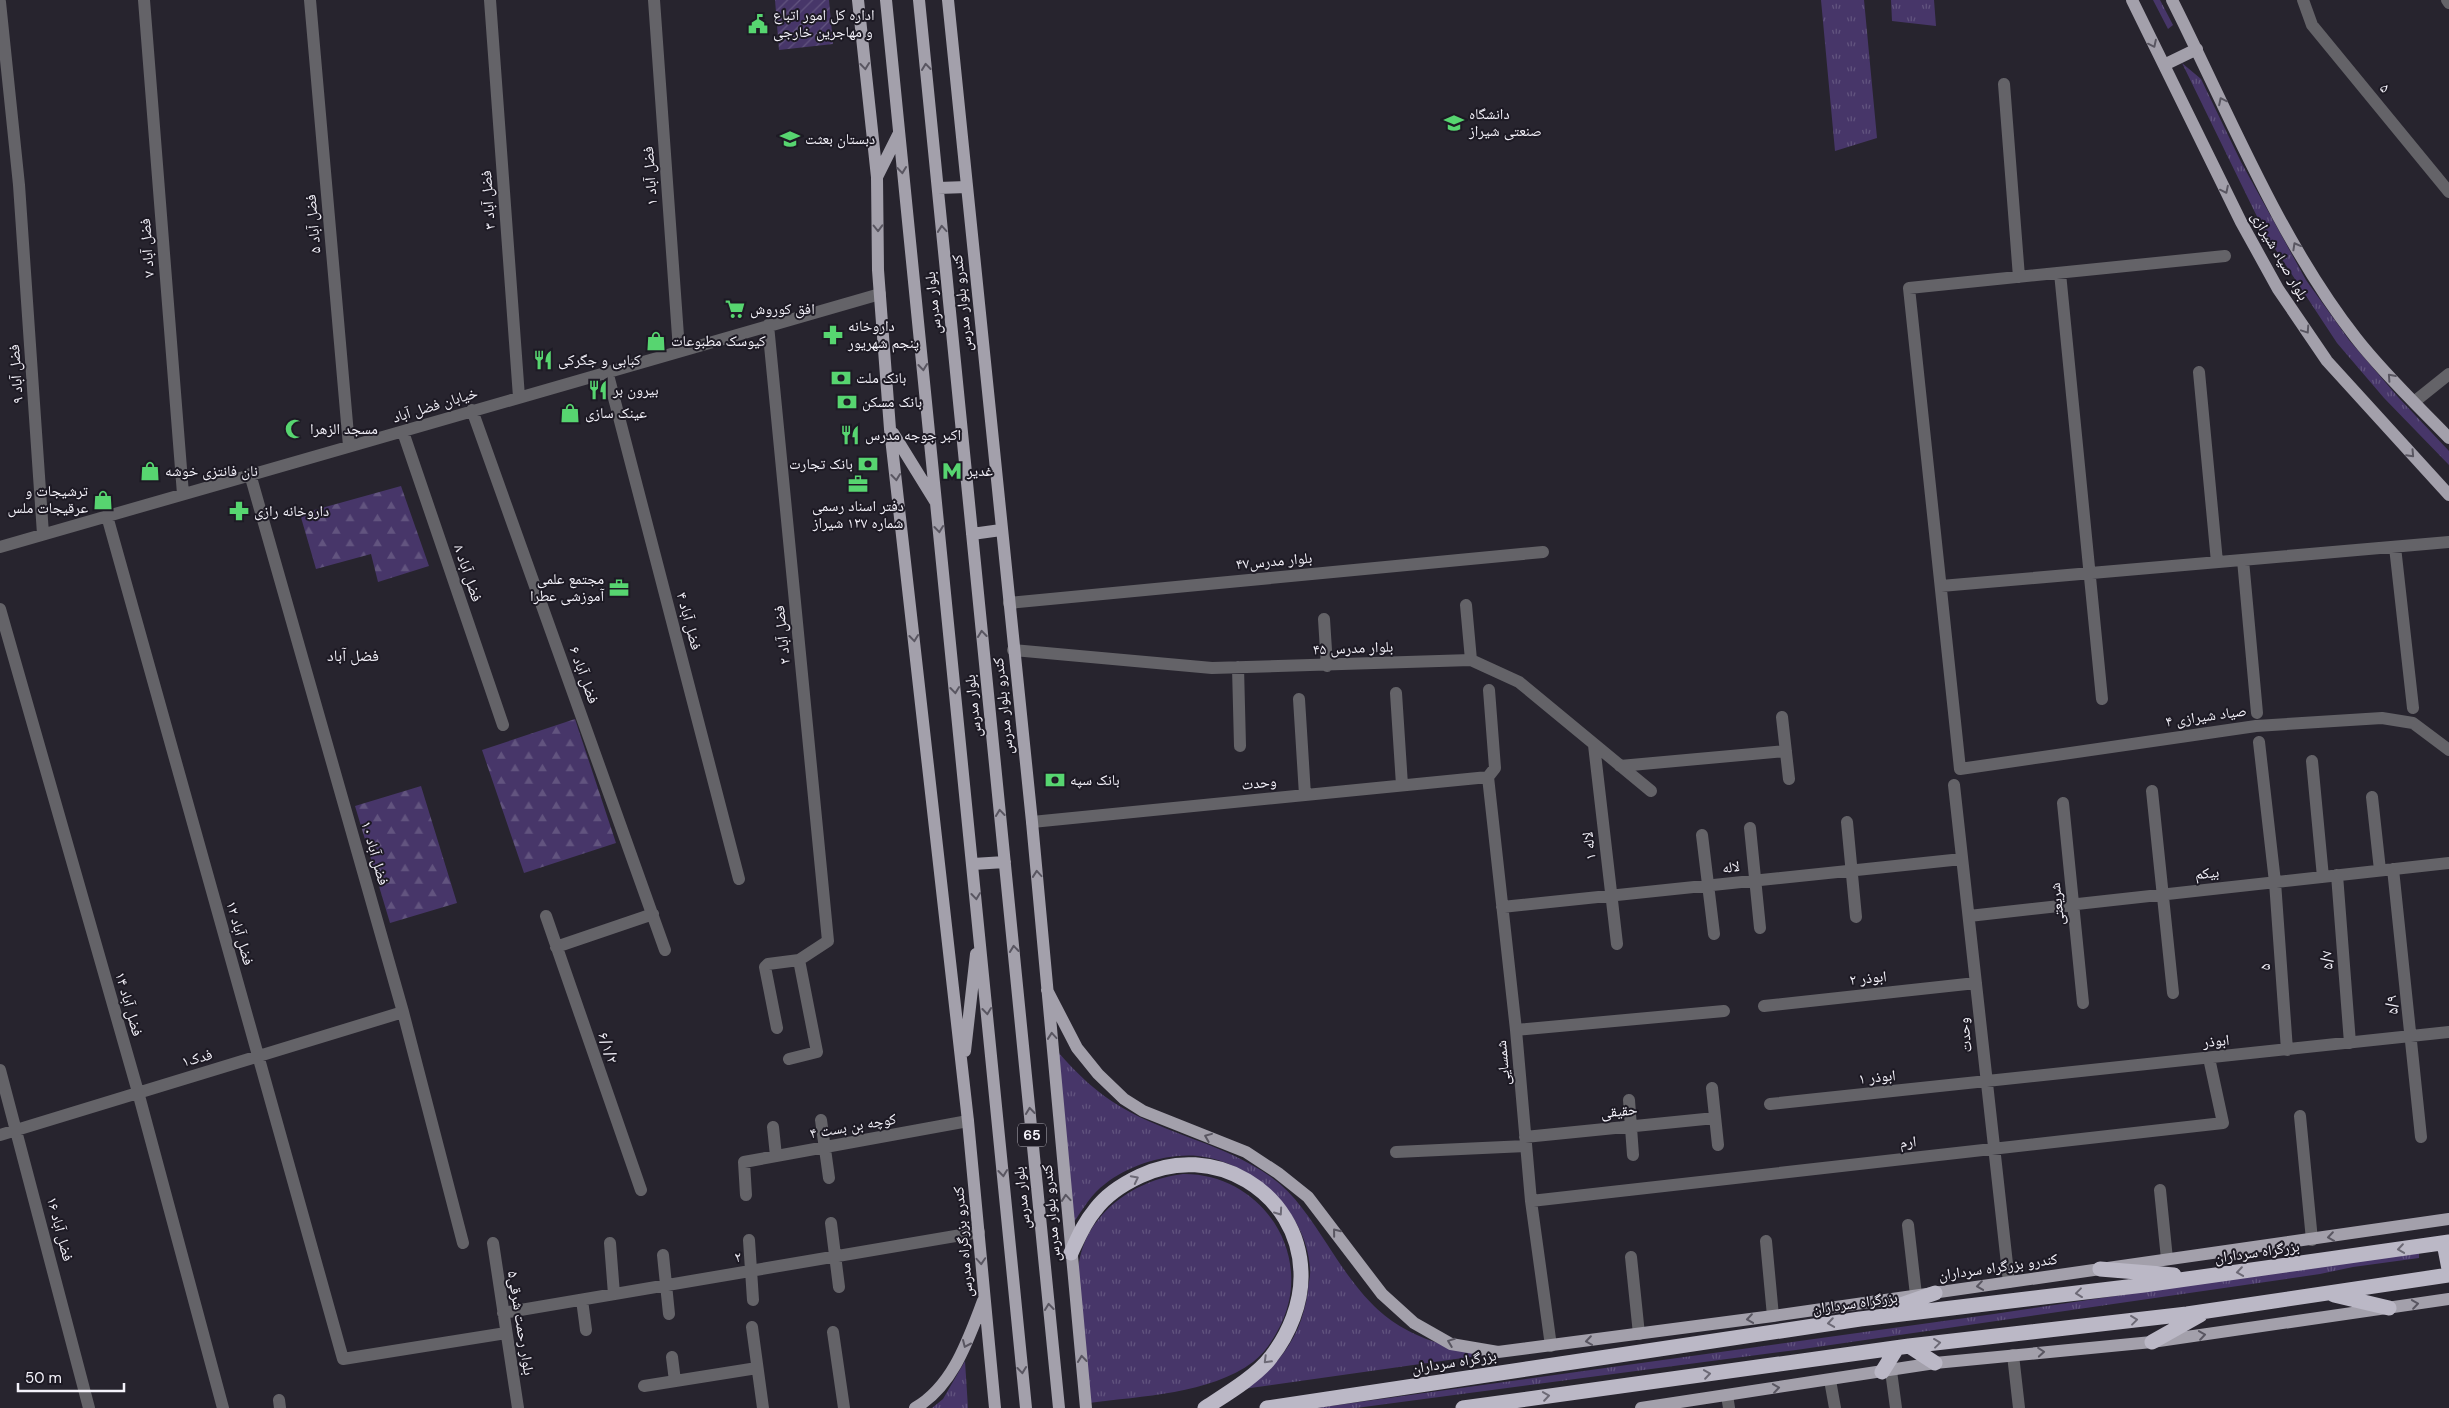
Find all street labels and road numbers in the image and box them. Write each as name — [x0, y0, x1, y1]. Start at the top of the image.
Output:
street label: ۵ — [2375, 79, 2395, 97]
street label: فضل آباد ۱ — [638, 146, 662, 206]
street label: فضل آباد ۳ — [476, 170, 500, 230]
street label: فضل آباد ۵ — [300, 194, 326, 254]
street label: بلوار صیاد شیرازی — [2247, 208, 2313, 304]
street label: فضل آباد ۷ — [135, 218, 159, 278]
street label: کندرو بلوار مدرس — [947, 253, 977, 353]
street label: بلوار مدرس — [920, 271, 946, 335]
street label: فضل آباد ۹ — [4, 344, 28, 404]
street label: خیابان فضل آباد — [390, 382, 480, 427]
street label: فضل آباد ۸ — [449, 542, 487, 604]
street label: بلوار مدرس۴۷ — [1235, 548, 1313, 574]
street label: فضل آباد ۴ — [672, 590, 706, 652]
street label: فضل آباد ۲ — [769, 604, 795, 666]
street label: ۴۵ بلوار مدرس — [1312, 637, 1394, 659]
street label: فضل آباد ۶ — [564, 644, 604, 706]
street label: کندرو بلوار مدرس — [988, 656, 1018, 756]
street label: بلوار مدرس — [960, 674, 986, 738]
street label: صیاد شیرازی ۴ — [2164, 700, 2248, 732]
street label: وحدت — [1240, 771, 1278, 795]
street label: فضل آباد ۱۰ — [356, 819, 394, 887]
street label: لاله ۱ — [1577, 831, 1601, 861]
street label: لاله — [1721, 856, 1741, 878]
street label: بیکم — [2194, 862, 2220, 884]
street label: شریعتی — [2045, 881, 2069, 926]
street label: فضل آباد ۱۲ — [221, 899, 259, 967]
street label: ۵/۷ — [2316, 949, 2338, 971]
street label: ۵ — [2255, 963, 2275, 971]
street label: ابوذر ۲ — [1848, 966, 1888, 990]
street label: فضل آباد ۱۴ — [110, 970, 148, 1038]
street label: ۵/۹ — [2381, 994, 2403, 1016]
street label: وحدت — [1953, 1016, 1977, 1054]
street label: ۶/۱/۲ — [593, 1030, 623, 1067]
street label: ابوذر — [2201, 1030, 2230, 1052]
street label: شمسایی — [1491, 1039, 1515, 1086]
street label: فدک۱ — [179, 1044, 215, 1072]
street label: ابوذر ۱ — [1857, 1065, 1897, 1089]
street label: حقیقی — [1600, 1099, 1639, 1123]
street label: کوچه بن بست ۴ — [808, 1109, 898, 1143]
road number: 65 — [1018, 1124, 1046, 1146]
street label: ارم — [1899, 1131, 1917, 1153]
street label: کندرو بلوار مدرس — [1037, 1164, 1065, 1262]
street label: بلوار مدرس — [1009, 1166, 1035, 1230]
street label: کندرو بزرگراه مدرس — [948, 1186, 978, 1298]
street label: فضل آباد ۱۶ — [42, 1195, 78, 1263]
street label: بزرگراه سرداران — [2213, 1236, 2301, 1268]
street label: ۲ — [733, 1247, 743, 1267]
street label: کندرو بزرگراه سرداران — [1937, 1249, 2059, 1285]
street label: ۵بلوار رحمت شرقی — [503, 1269, 539, 1377]
street label: بزرگراه سرداران — [1811, 1287, 1899, 1319]
street label: بزرگراه سرداران — [1410, 1345, 1498, 1379]

